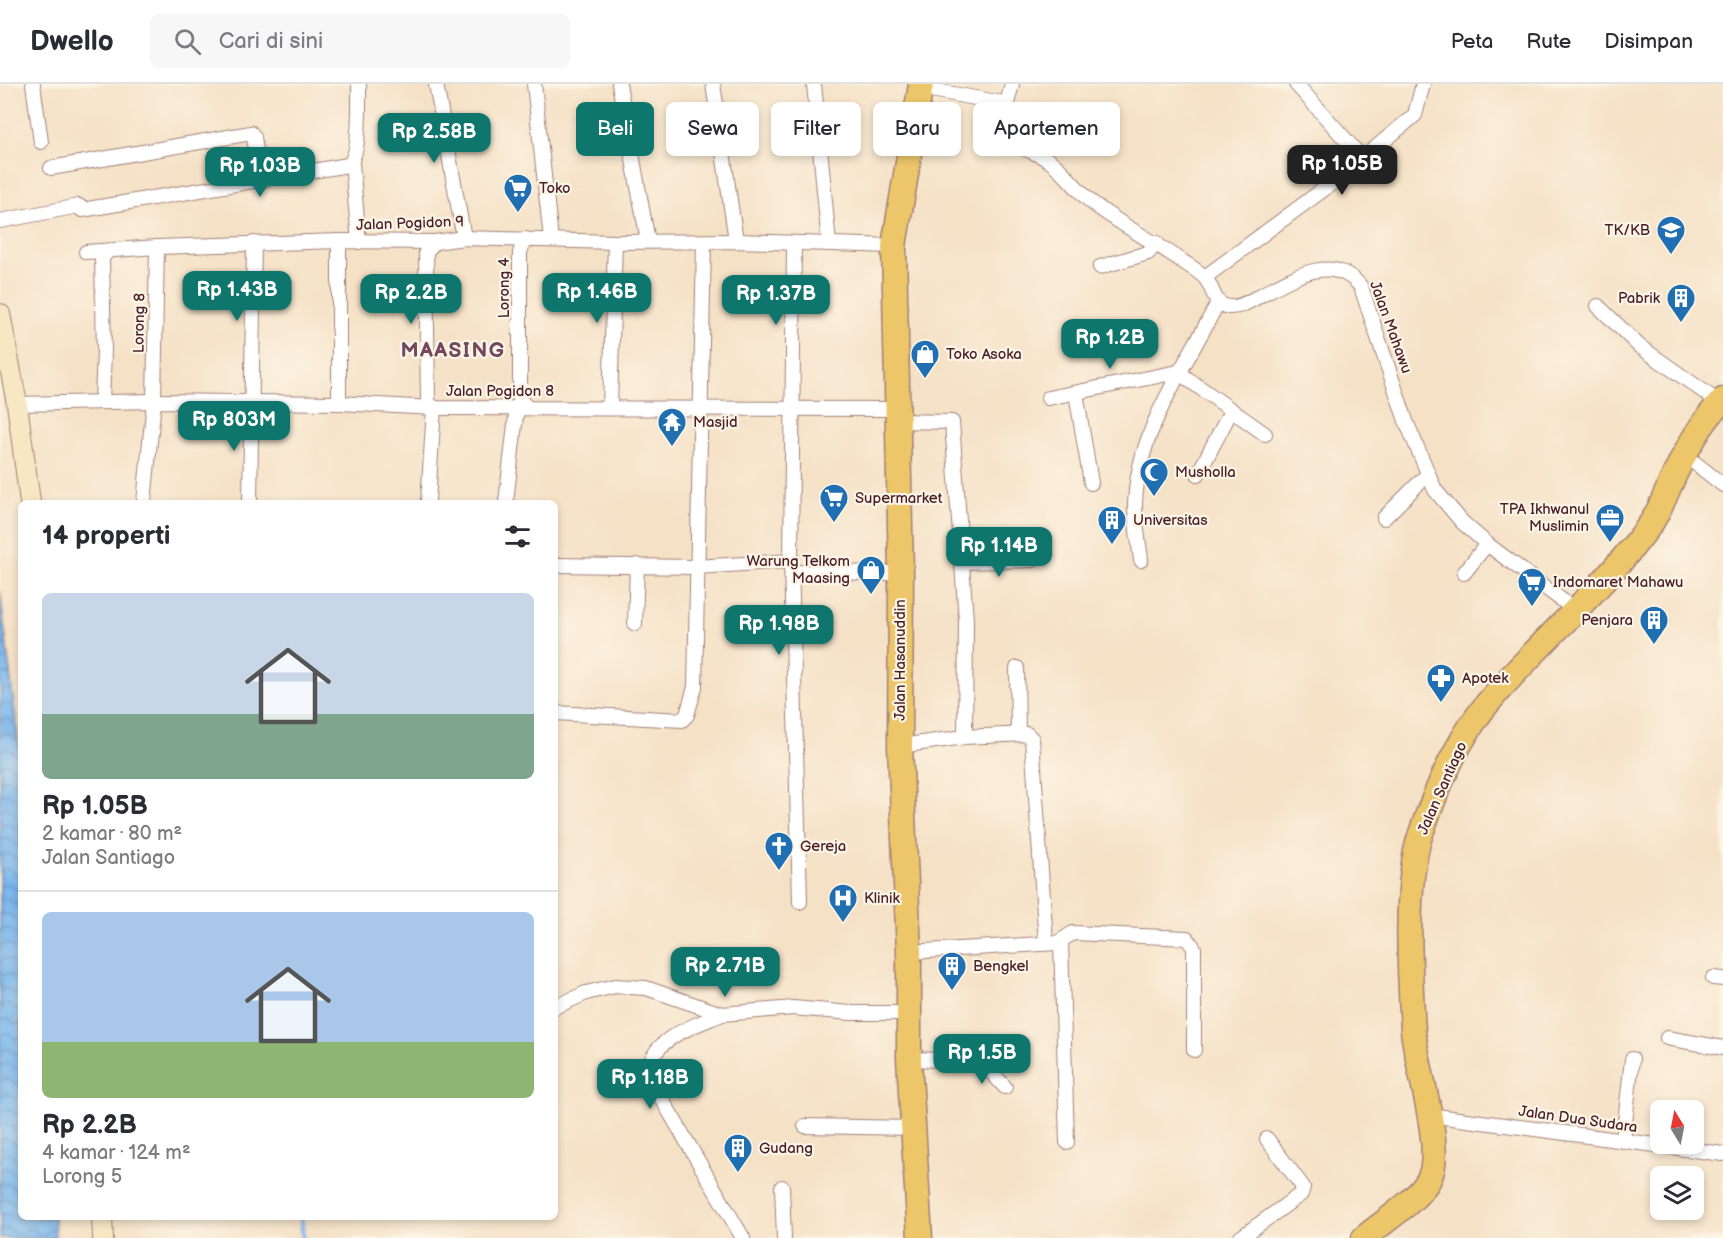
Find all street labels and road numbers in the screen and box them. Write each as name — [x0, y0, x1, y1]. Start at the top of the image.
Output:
street label: Jalan Pogidon 9 — [356, 212, 464, 235]
street label: Lorong 4 — [495, 258, 514, 318]
street label: Jalan Mahawu — [1365, 278, 1416, 376]
street label: Lorong 8 — [129, 292, 150, 353]
street label: Jalan Pogidon 8 — [446, 382, 554, 401]
street label: Jalan Hasanuddin — [891, 599, 910, 721]
street label: Jalan Santiago — [1413, 739, 1471, 838]
street label: Jalan Dua Sudara — [1517, 1102, 1639, 1137]

